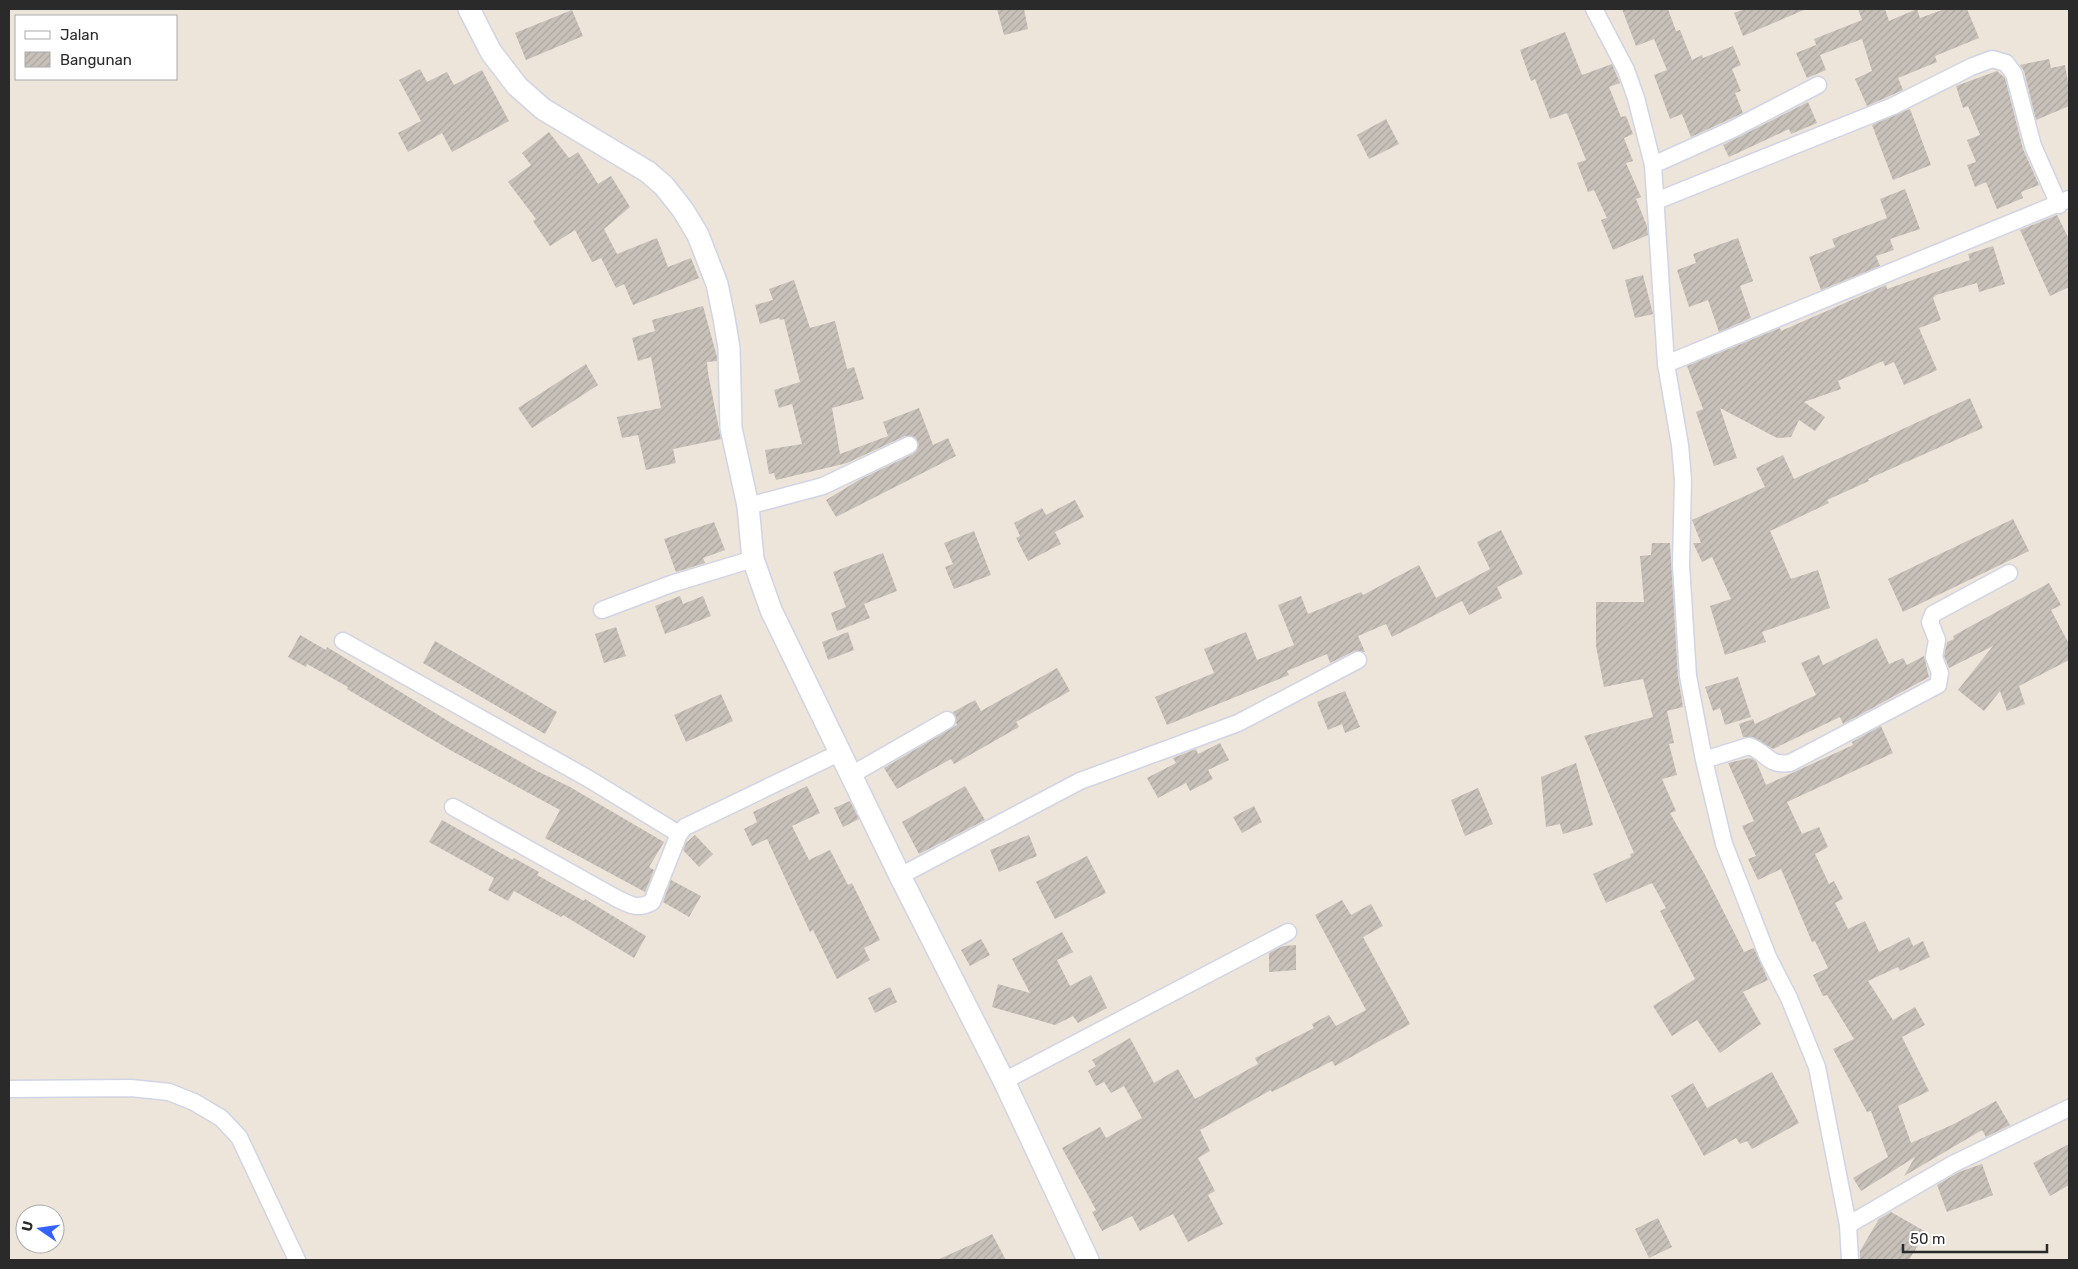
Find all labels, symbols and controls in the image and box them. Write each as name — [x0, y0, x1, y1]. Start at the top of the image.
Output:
legend — [15, 15, 178, 80]
text: Jalan — [60, 26, 99, 44]
text: Bangunan — [60, 51, 132, 69]
north arrow — [15, 1204, 65, 1254]
text: U — [18, 1219, 37, 1233]
scale bar — [1903, 1222, 2047, 1254]
text: 50 m — [1910, 1230, 1945, 1248]

